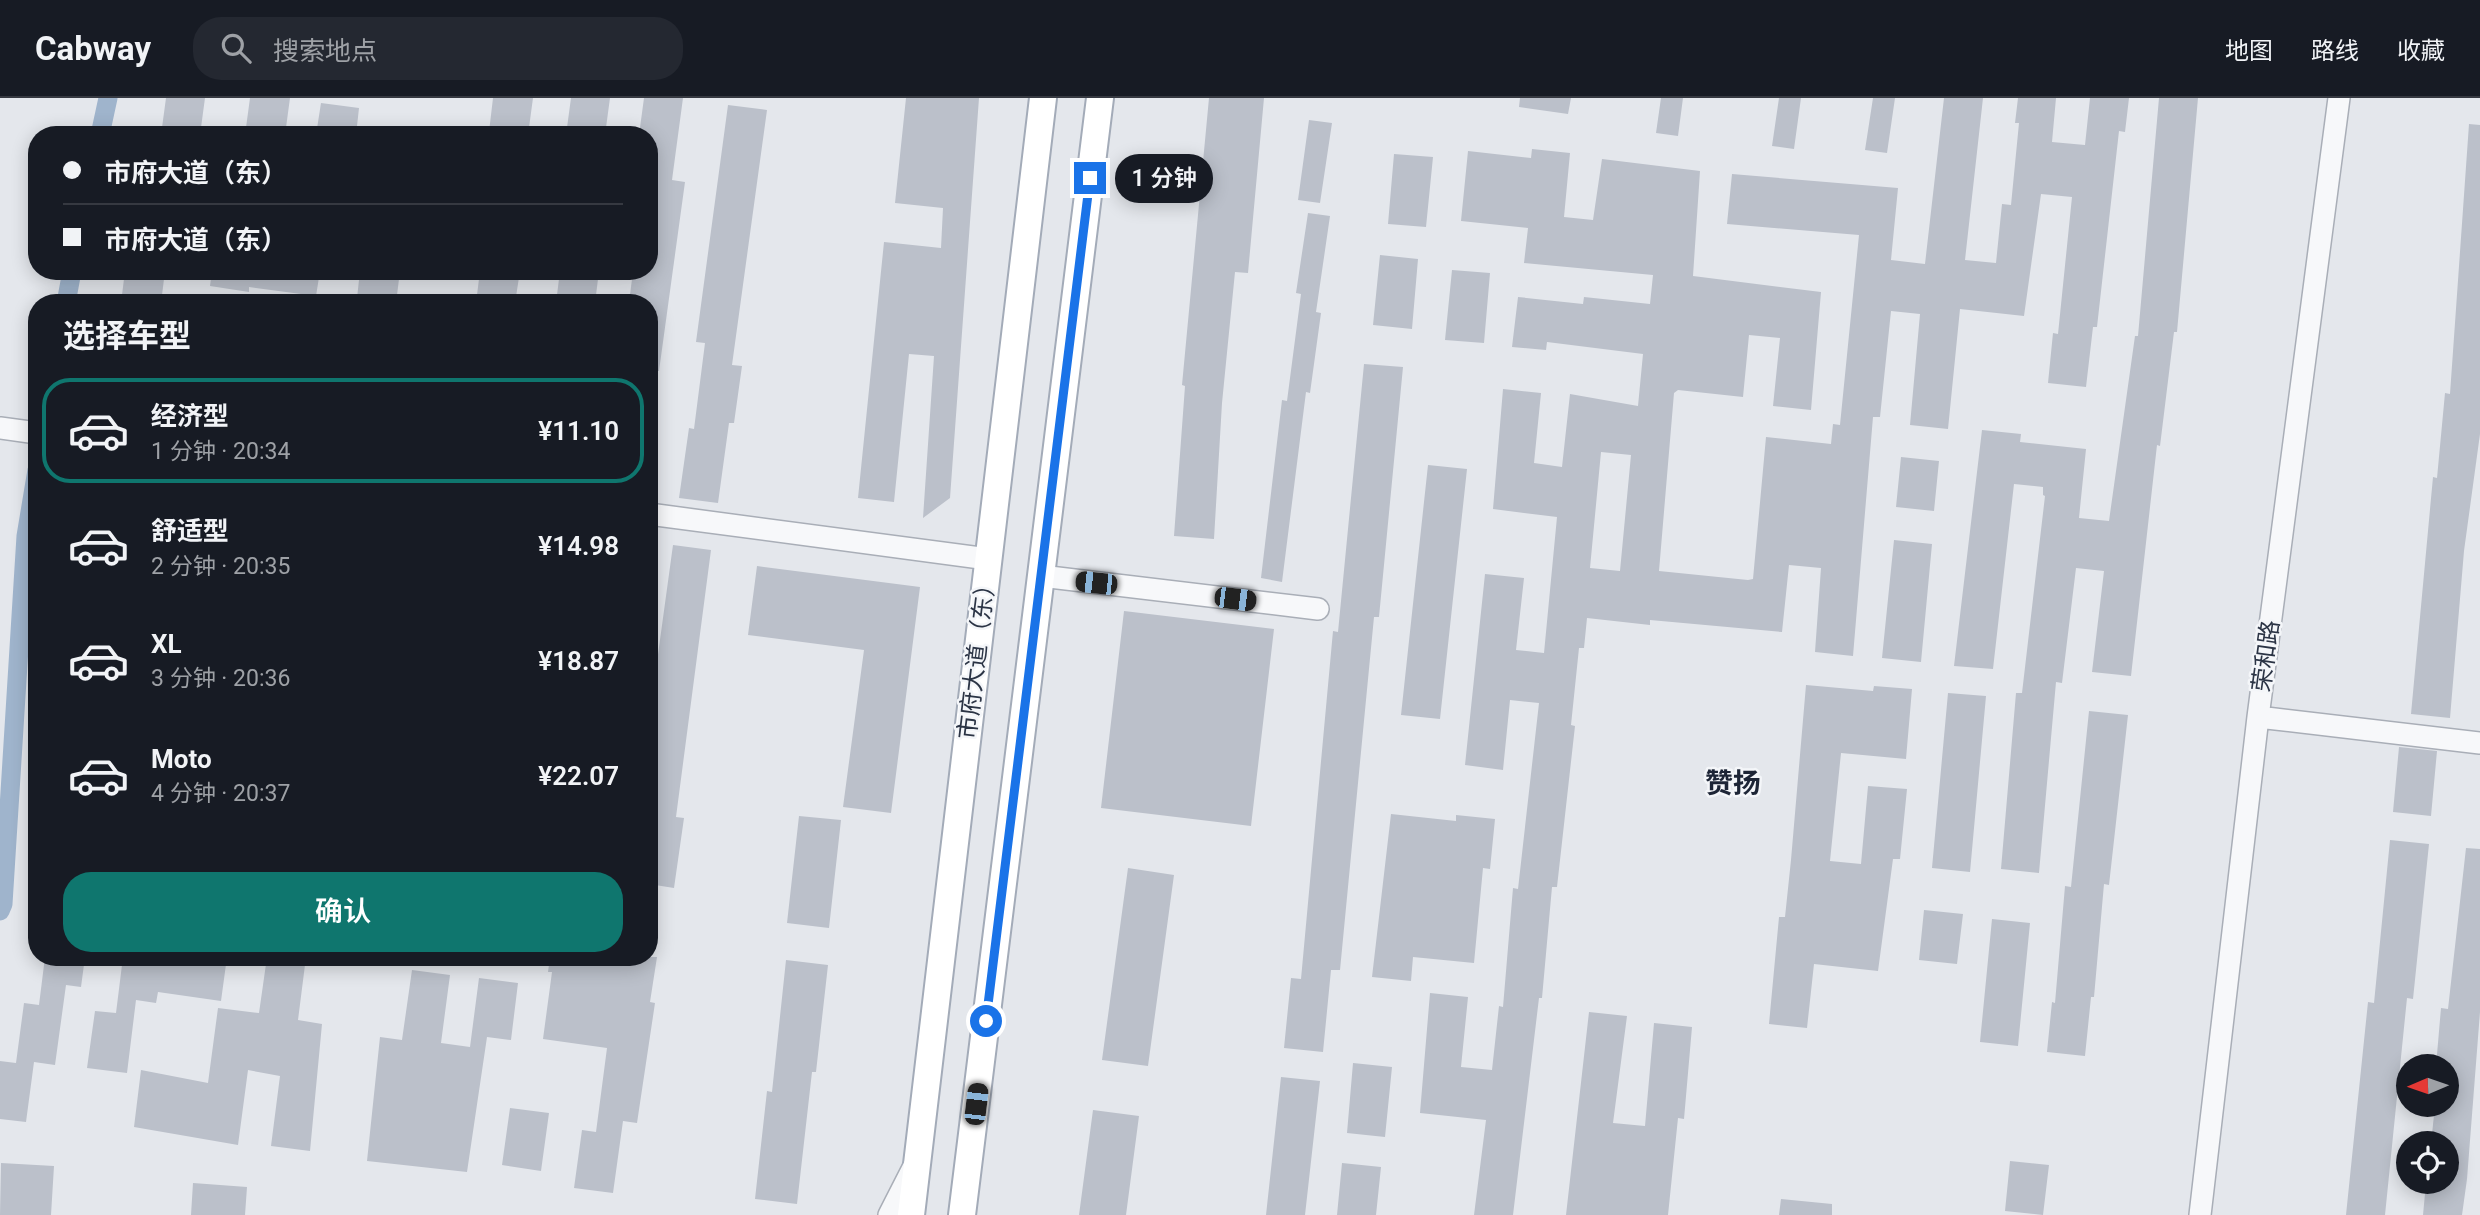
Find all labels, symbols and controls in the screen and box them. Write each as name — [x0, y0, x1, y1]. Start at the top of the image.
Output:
search box — [193, 17, 683, 80]
text: Cabway — [35, 29, 151, 68]
icon: search — [217, 29, 255, 67]
text: 搜索地点 — [273, 36, 377, 66]
text: 地图 — [2225, 37, 2273, 65]
text: 路线 — [2311, 37, 2359, 65]
text: 收藏 — [2397, 37, 2445, 65]
callout: 1 分钟 — [1114, 154, 1212, 202]
text: 市府大道（东） — [105, 158, 287, 188]
route end — [1074, 162, 1106, 194]
text: 1 分钟 — [1132, 165, 1196, 192]
text: 市府大道（东） — [105, 225, 287, 255]
text: 选择车型 — [63, 317, 191, 355]
icon: car — [67, 399, 130, 462]
text: 经济型 — [151, 401, 229, 431]
text: ¥11.10 — [538, 416, 619, 446]
text: 1 分钟 · 20:34 — [151, 438, 290, 465]
icon: car — [67, 514, 130, 577]
text: 舒适型 — [151, 516, 229, 546]
text: ¥14.98 — [538, 531, 619, 561]
text: 2 分钟 · 20:35 — [151, 553, 290, 580]
car — [1075, 570, 1118, 596]
street label: 市府大道（东） — [953, 571, 1001, 741]
car — [1213, 586, 1258, 612]
street label: 荣和路 — [2247, 618, 2285, 694]
icon: car — [67, 629, 130, 692]
text: XL — [151, 629, 182, 659]
text: ¥18.87 — [538, 646, 619, 676]
text: 3 分钟 · 20:36 — [151, 665, 290, 692]
icon: car — [67, 744, 130, 807]
text: Moto — [151, 744, 212, 774]
text: ¥22.07 — [538, 761, 619, 791]
district label: 赞扬 — [1705, 767, 1761, 800]
text: 4 分钟 · 20:37 — [151, 780, 290, 807]
button: 确认 — [63, 872, 623, 952]
route start — [970, 1005, 1002, 1037]
north arrow — [2396, 1054, 2459, 1116]
map controls — [2396, 1054, 2459, 1194]
car — [964, 1082, 989, 1126]
button: locate — [2396, 1131, 2459, 1194]

